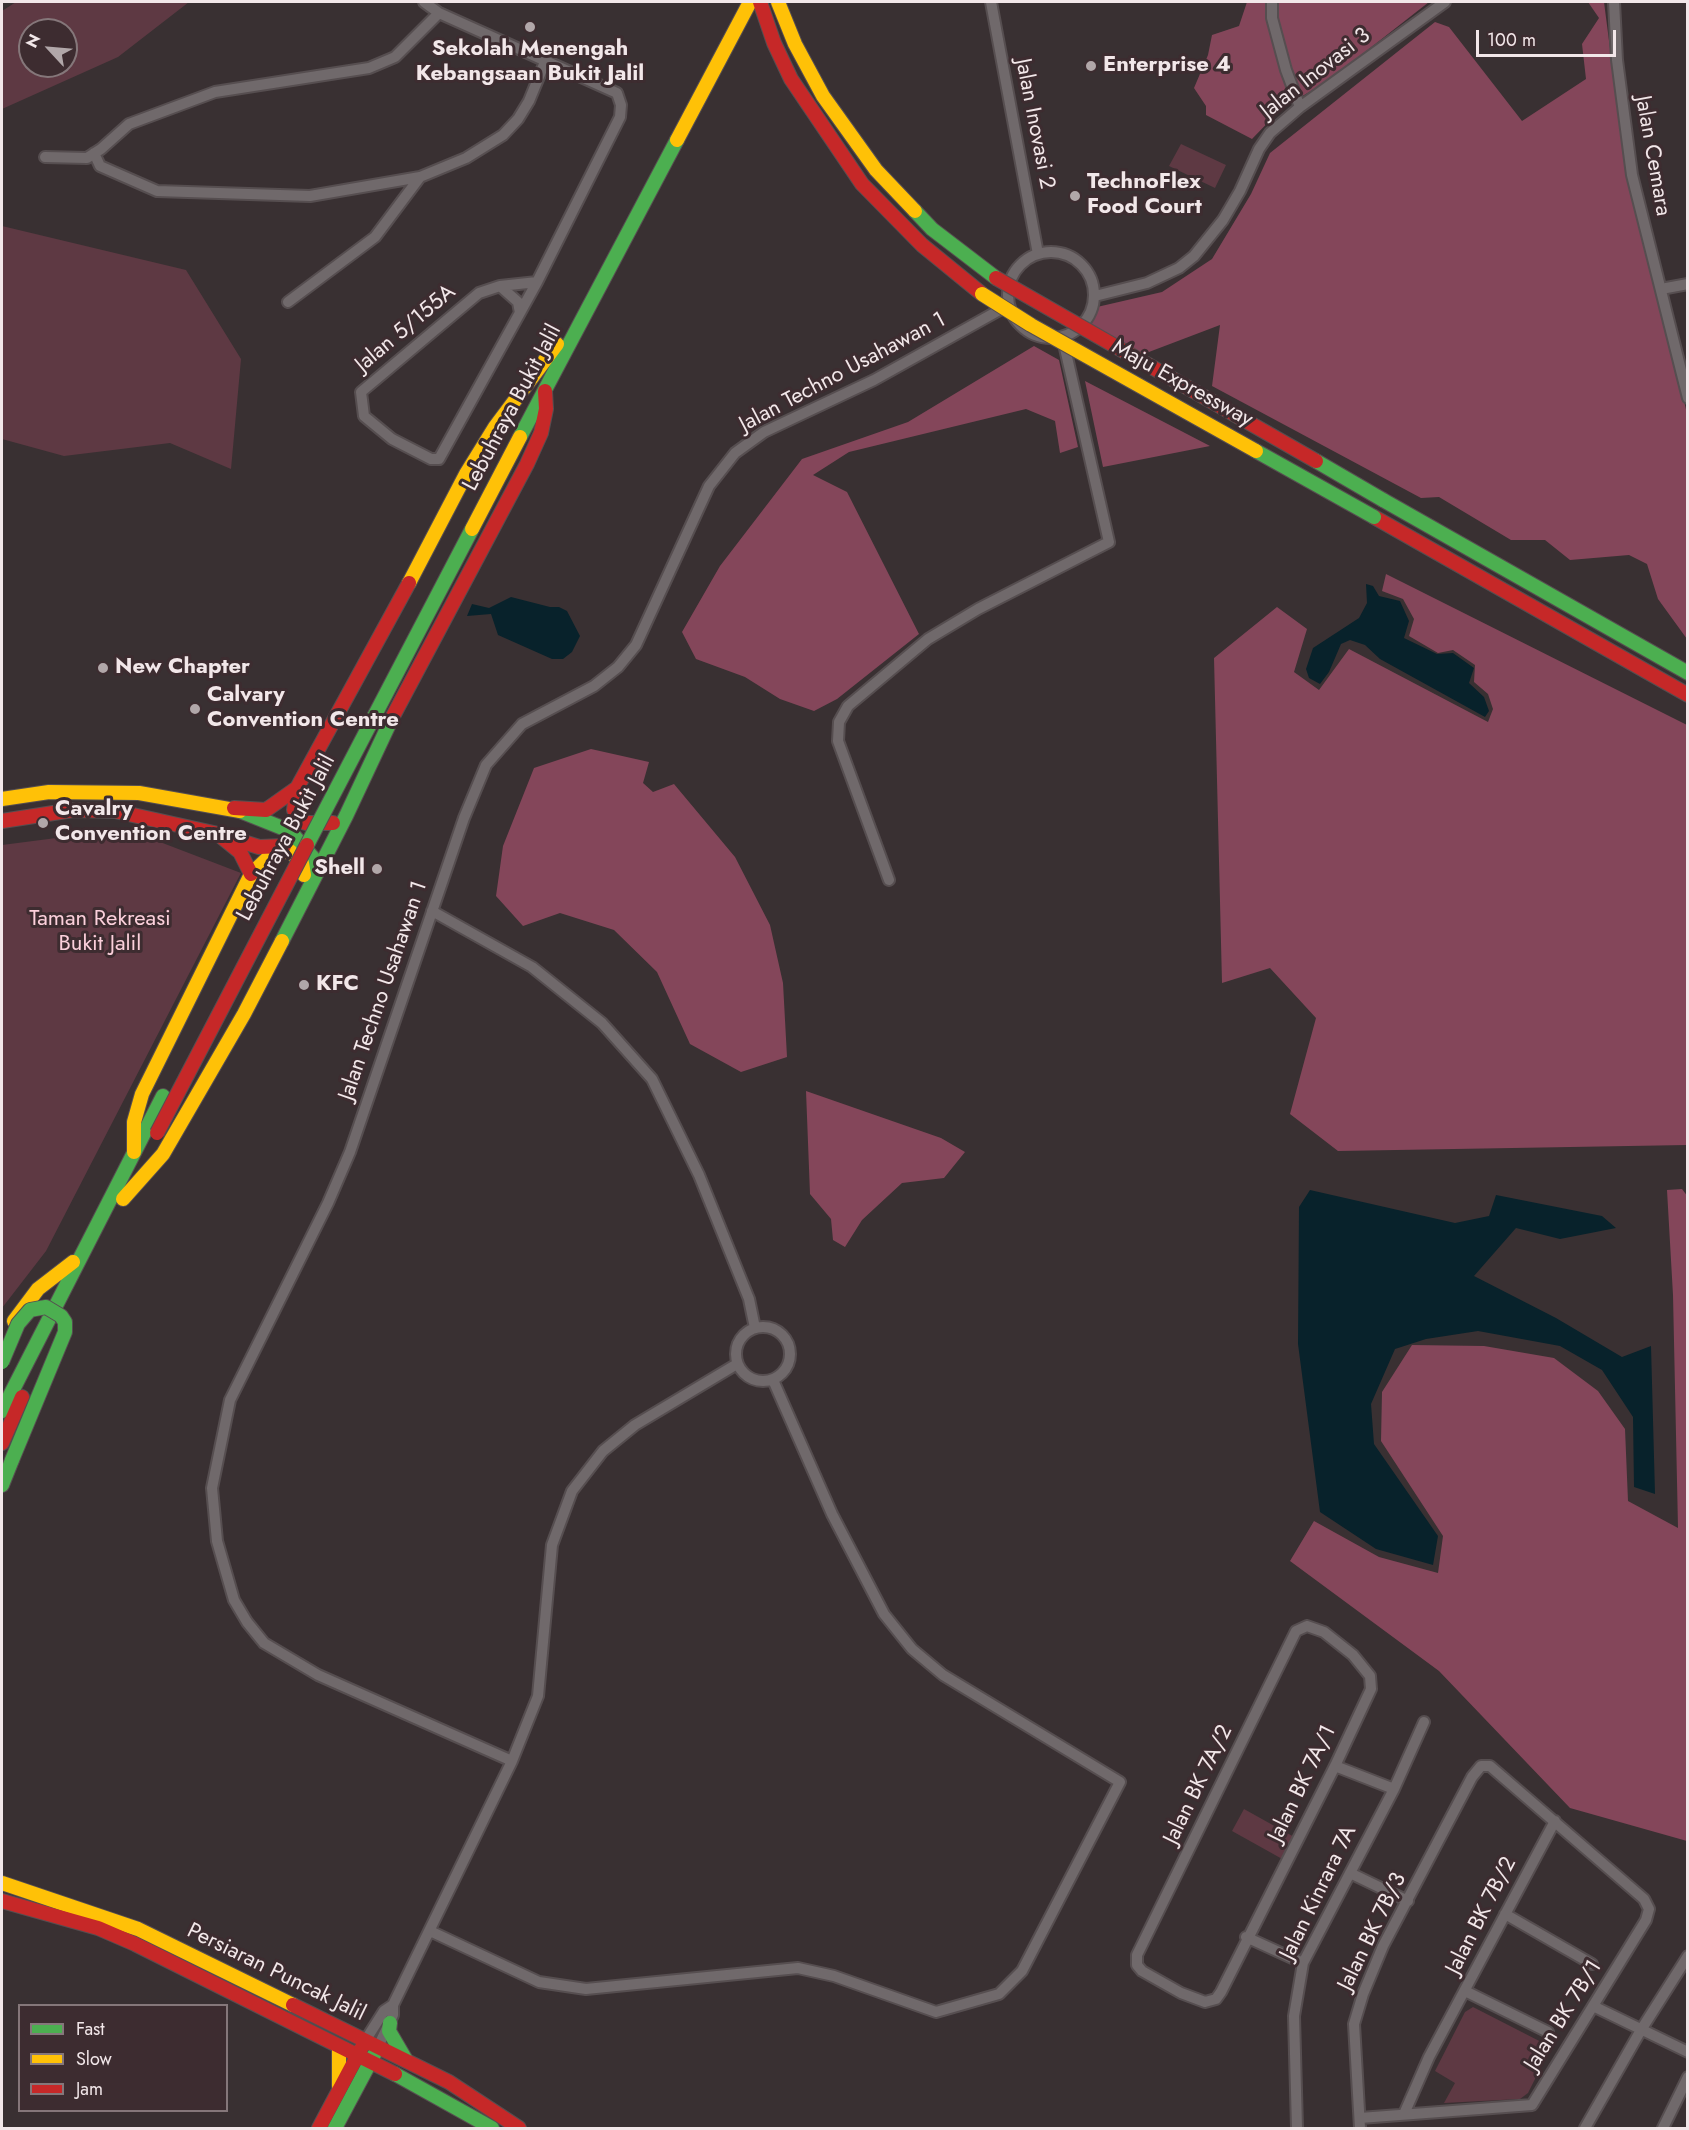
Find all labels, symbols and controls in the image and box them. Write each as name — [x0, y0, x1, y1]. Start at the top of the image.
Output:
north arrow — [18, 18, 78, 78]
scale bar — [1479, 18, 1618, 56]
marker: Sekolah Menengah Kebangsaan Bukit Jalil — [523, 20, 537, 34]
street label: Jalan Inovasi 3 — [1256, 23, 1376, 125]
text: 100 m — [1487, 27, 1536, 53]
text: N — [20, 30, 46, 52]
place label: Sekolah Menengah Kebangsaan Bukit Jalil — [416, 37, 644, 88]
place label: Enterprise 4 — [1103, 53, 1231, 79]
street label: Jalan Inovasi 2 — [1008, 57, 1060, 191]
marker: Enterprise 4 — [1084, 59, 1098, 73]
street label: Jalan Cemara — [1628, 94, 1676, 218]
place label: TechnoFlex Food Court — [1087, 170, 1202, 222]
marker: TechnoFlex Food Court — [1068, 189, 1082, 203]
street label: Jalan 5/155A — [351, 279, 461, 379]
street label: Jalan Techno Usahawan 1 — [735, 307, 951, 439]
street label: Lebuhraya Bukit Jalil — [458, 320, 568, 496]
street label: Maju Expressway — [1107, 334, 1257, 434]
place label: New Chapter — [115, 655, 250, 681]
marker: New Chapter — [96, 661, 110, 675]
place label: Calvary Convention Centre — [207, 683, 399, 734]
marker: Calvary Convention Centre — [188, 702, 202, 716]
street label: Lebuhraya Bukit Jalil — [232, 750, 342, 926]
place label: Cavalry Convention Centre — [55, 797, 247, 848]
marker: Cavalry Convention Centre — [36, 816, 50, 830]
place label: Shell — [314, 856, 365, 882]
marker: Shell — [370, 862, 384, 876]
street label: Jalan Techno Usahawan 1 — [334, 878, 434, 1104]
park label: Taman Rekreasi Bukit Jalil — [29, 907, 171, 958]
place label: KFC — [316, 972, 359, 998]
marker: KFC — [297, 978, 311, 992]
street label: Jalan BK 7A/2 — [1159, 1721, 1239, 1849]
street label: Jalan BK 7A/1 — [1263, 1721, 1343, 1847]
street label: Jalan Kinrara 7A — [1275, 1822, 1363, 1964]
street label: Jalan BK 7B/2 — [1441, 1853, 1523, 1979]
street label: Jalan BK 7B/3 — [1333, 1869, 1413, 1995]
street label: Persiaran Puncak Jalil — [182, 1918, 370, 2028]
street label: Jalan BK 7B/1 — [1520, 1956, 1608, 2076]
legend — [18, 2004, 228, 2112]
text: Fast — [76, 2016, 105, 2042]
text: Slow — [76, 2046, 112, 2072]
text: Jam — [76, 2076, 103, 2102]

